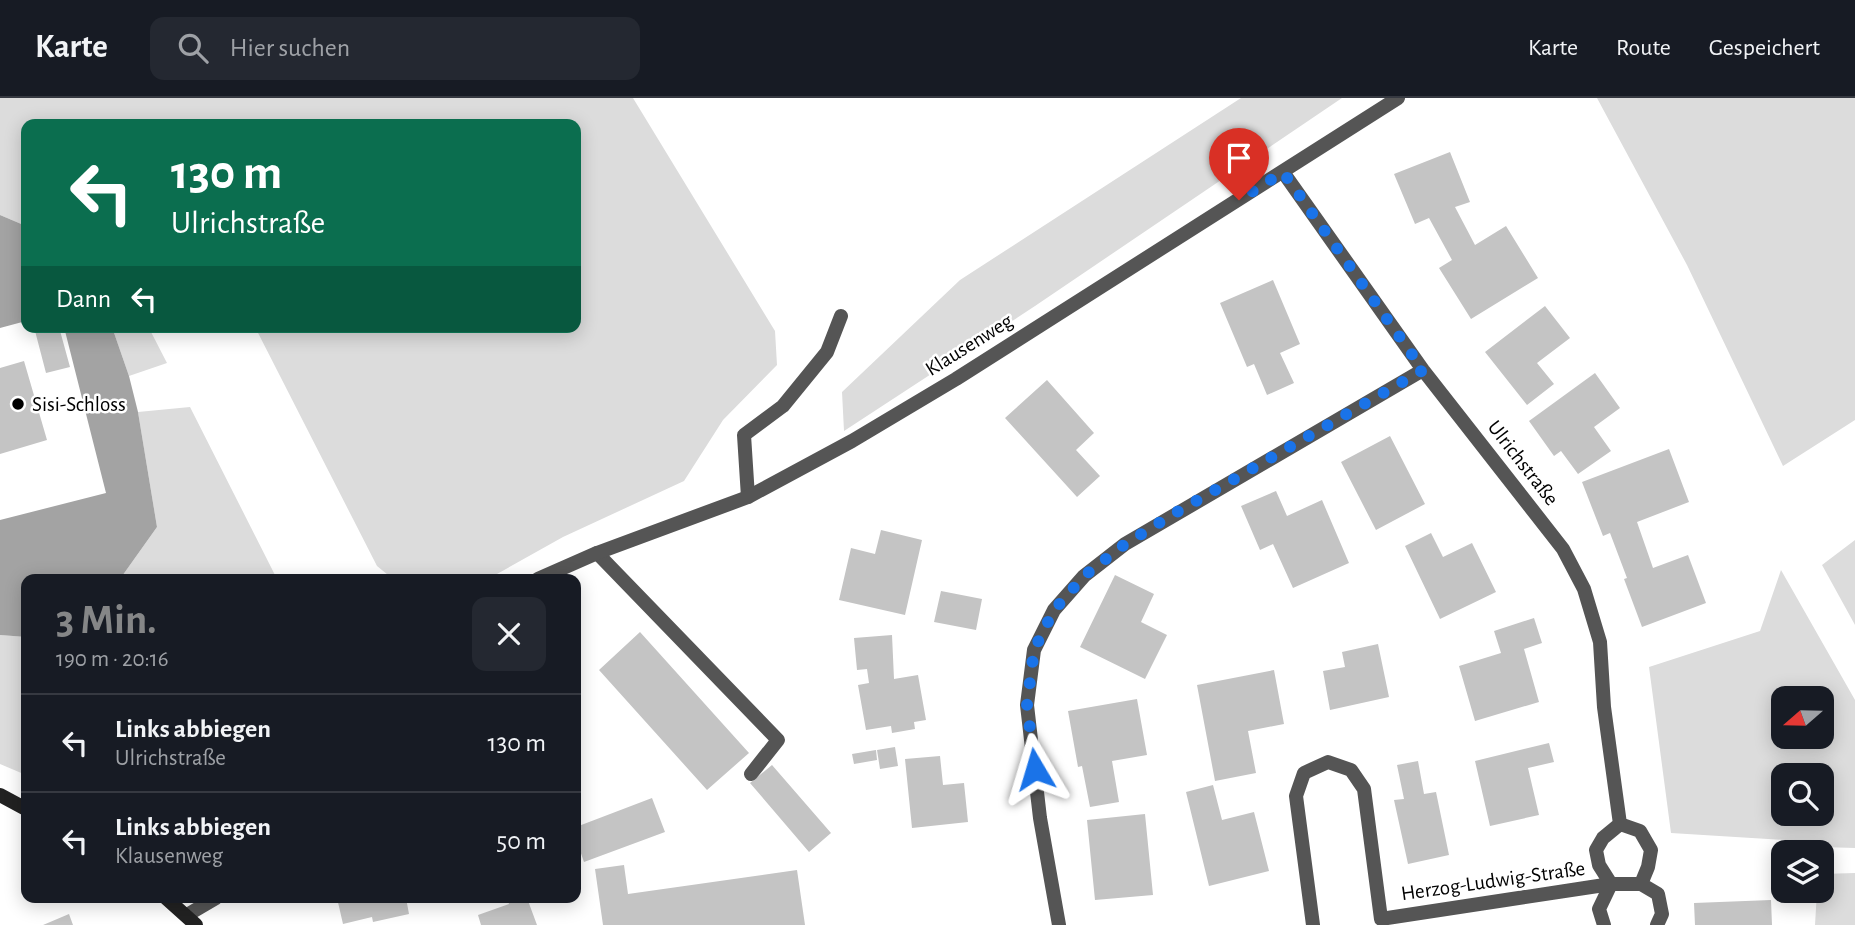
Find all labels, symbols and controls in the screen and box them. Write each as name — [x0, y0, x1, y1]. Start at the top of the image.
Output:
search box — [150, 17, 640, 80]
icon: search — [174, 29, 212, 67]
text: Karte — [35, 31, 108, 64]
text: Hier suchen — [230, 35, 350, 61]
text: Karte — [1528, 36, 1578, 60]
text: Route — [1616, 36, 1671, 60]
text: Gespeichert — [1709, 36, 1820, 60]
pin — [1209, 128, 1269, 200]
icon: arrive — [1220, 139, 1258, 177]
icon: left — [56, 147, 147, 238]
text: 130 m — [171, 149, 282, 198]
text: Ulrichstraße — [171, 207, 325, 239]
icon: left — [125, 280, 163, 318]
text: Dann — [56, 286, 111, 312]
street label: Klausenweg — [922, 310, 1017, 380]
place label: Sisi-Schloss — [32, 394, 126, 415]
marker: Sisi-Schloss — [10, 396, 26, 412]
street label: Ulrichstraße — [1484, 417, 1562, 509]
button: close — [472, 597, 546, 671]
text: 3 Min. — [56, 599, 157, 641]
text: 190 m · 20:16 — [56, 648, 169, 671]
north arrow — [1771, 686, 1834, 749]
map controls — [1771, 686, 1834, 903]
text: Links abbiegen — [115, 716, 271, 742]
icon: left — [56, 724, 94, 762]
text: 130 m — [488, 730, 546, 756]
position arrow — [998, 732, 1072, 806]
text: Ulrichstraße — [115, 747, 226, 770]
button: search — [1771, 763, 1834, 826]
text: Links abbiegen — [115, 814, 271, 840]
icon: left — [56, 822, 94, 860]
text: 50 m — [496, 828, 546, 854]
button: layers — [1771, 840, 1834, 903]
text: Klausenweg — [115, 845, 223, 868]
street label: Herzog-Ludwig-Straße — [1400, 858, 1586, 904]

